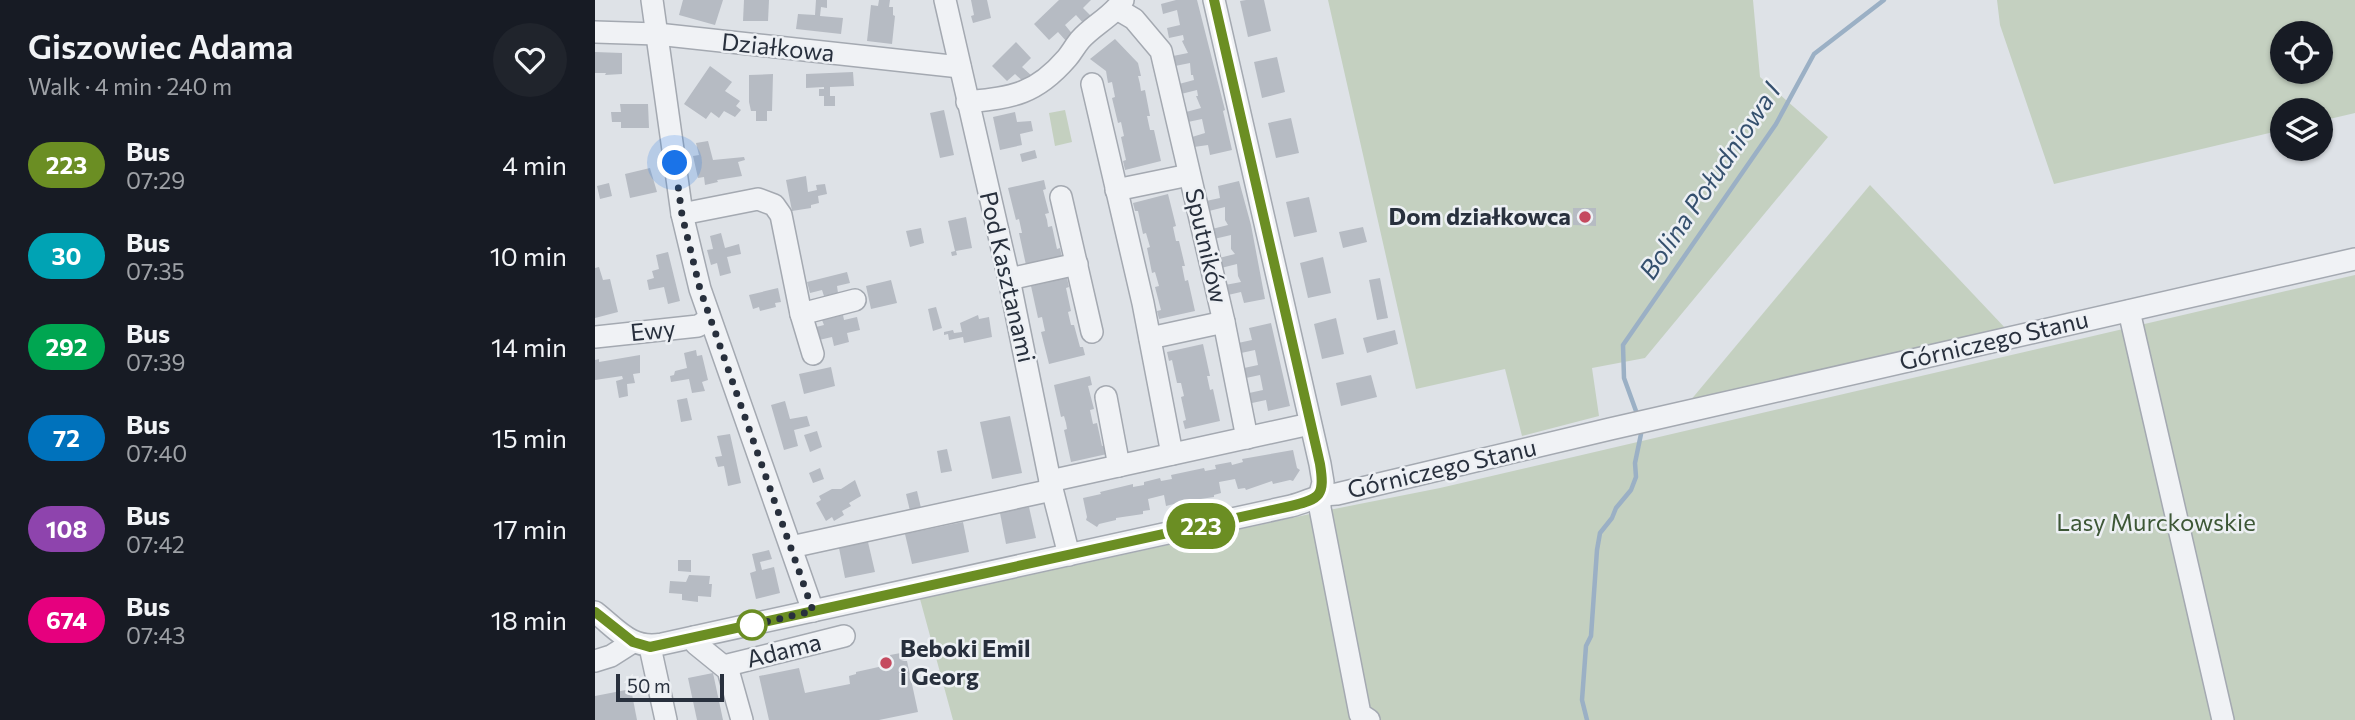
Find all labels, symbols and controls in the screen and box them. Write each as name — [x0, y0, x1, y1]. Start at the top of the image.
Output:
map controls — [2270, 21, 2333, 161]
button: locate — [2270, 21, 2333, 84]
button: heart — [493, 23, 567, 97]
text: Giszowiec Adama — [28, 25, 293, 66]
street label: Działkowa — [720, 26, 836, 67]
text: Walk · 4 min · 240 m — [28, 72, 232, 100]
water label: Bolina Południowa I — [1631, 75, 1786, 284]
button: layers — [2270, 98, 2333, 161]
text: Bus — [126, 135, 170, 166]
your location — [657, 145, 692, 180]
text: 4 min — [502, 149, 567, 180]
text: 223 — [46, 150, 87, 179]
text: 07:29 — [126, 166, 185, 194]
street label: Sputników — [1180, 185, 1235, 306]
street label: Pod Kasztanami — [975, 188, 1042, 365]
place label: Dom działkowca — [1389, 201, 1571, 230]
marker: Dom działkowca — [1577, 209, 1593, 225]
text: Bus — [126, 226, 170, 257]
text: 10 min — [490, 240, 567, 271]
text: 30 — [52, 241, 81, 270]
text: 07:35 — [126, 257, 185, 285]
street label: Górniczego Stanu — [1896, 304, 2091, 375]
street label: Ewy — [629, 313, 677, 346]
text: Bus — [126, 317, 170, 348]
text: 14 min — [491, 331, 567, 362]
text: 292 — [46, 332, 87, 361]
text: 07:39 — [126, 348, 186, 376]
text: Bus — [126, 408, 170, 439]
text: 15 min — [492, 422, 567, 453]
text: 72 — [53, 423, 80, 452]
street label: Górniczego Stanu — [1344, 432, 1539, 503]
text: 07:40 — [126, 439, 187, 467]
text: Bus — [126, 499, 170, 530]
line badge: 223 — [1161, 503, 1241, 549]
park label: Lasy Murckowskie — [2056, 507, 2256, 536]
text: 223 — [1180, 511, 1222, 540]
text: 17 min — [493, 513, 567, 544]
text: 108 — [46, 514, 87, 543]
text: 07:42 — [126, 530, 185, 558]
text: Bus — [126, 590, 170, 621]
text: 18 min — [491, 604, 567, 635]
text: 674 — [46, 605, 87, 634]
unlabelled marker — [737, 610, 767, 640]
text: 07:43 — [126, 621, 185, 649]
street label: Adama — [743, 626, 824, 673]
place label: Beboki Emil i Georg — [900, 633, 1031, 690]
marker: Beboki Emil i Georg — [878, 655, 894, 671]
scale bar — [616, 671, 725, 703]
text: 50 m — [627, 674, 671, 697]

